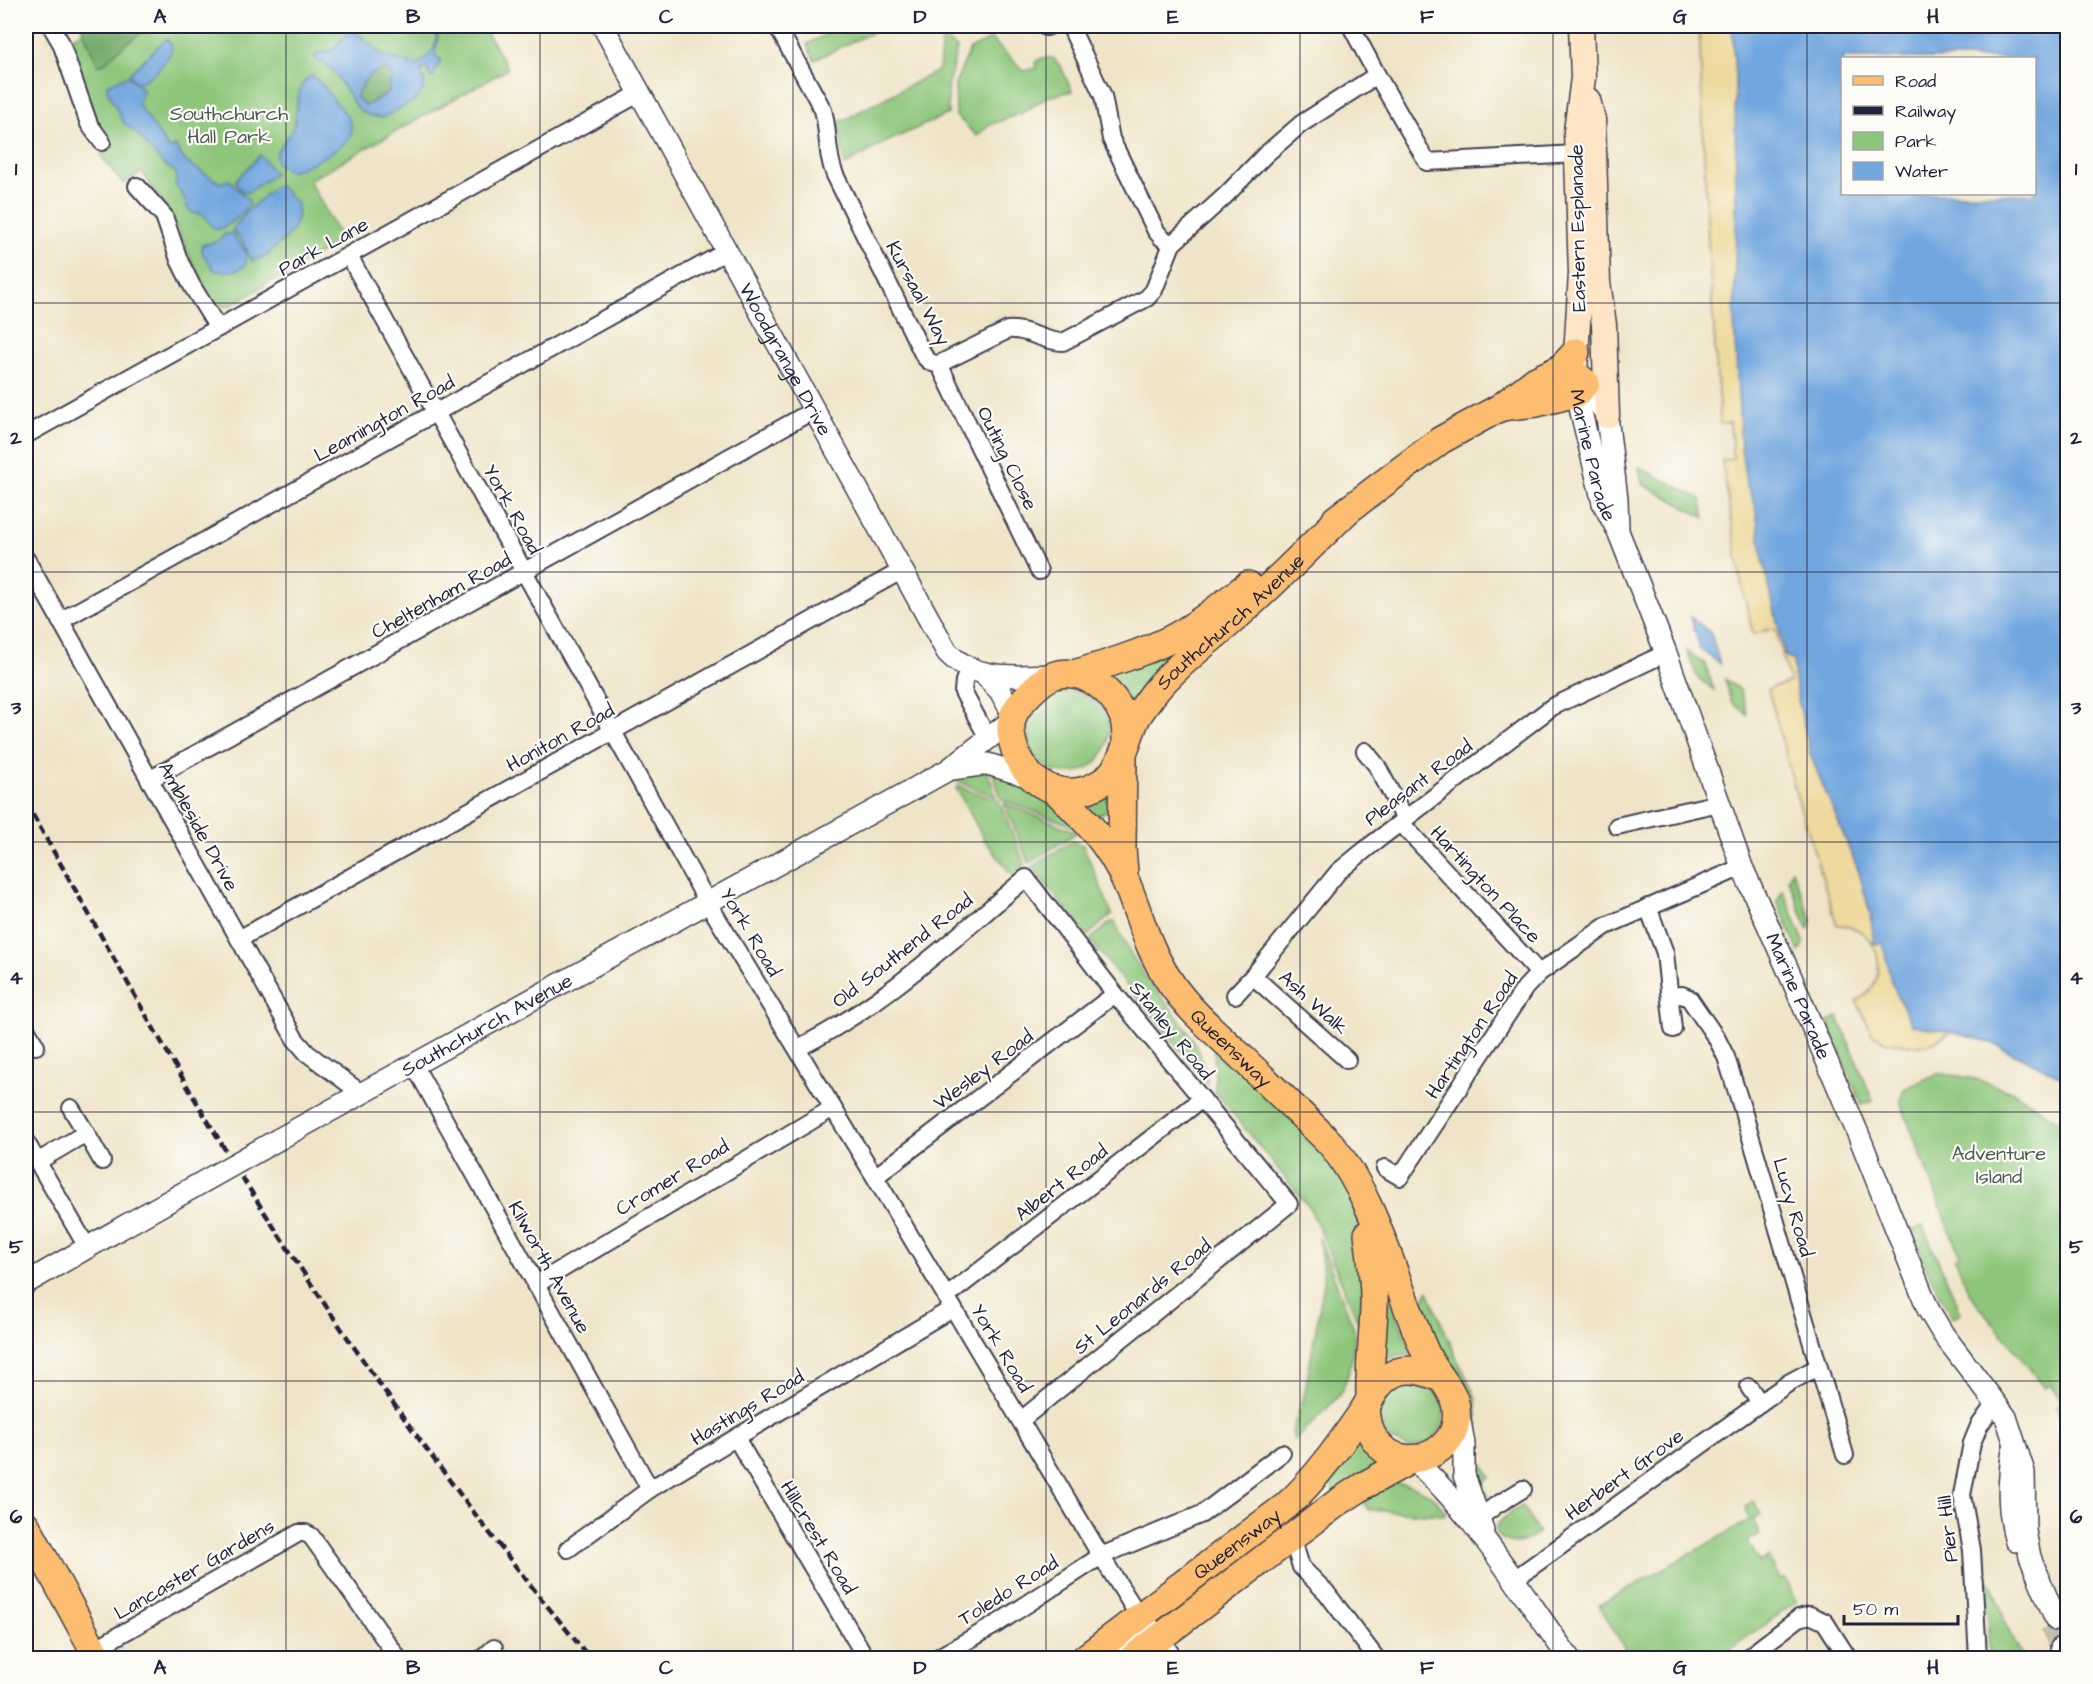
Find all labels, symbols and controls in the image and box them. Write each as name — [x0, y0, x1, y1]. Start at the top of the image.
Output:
text: A — [154, 3, 167, 31]
text: B — [406, 3, 421, 31]
text: C — [659, 3, 674, 31]
text: D — [914, 3, 927, 31]
text: E — [1167, 3, 1179, 31]
text: F — [1420, 3, 1435, 31]
text: G — [1673, 3, 1687, 31]
text: H — [1927, 3, 1939, 31]
legend — [1841, 57, 2036, 195]
text: Road — [1895, 69, 1936, 94]
text: Railway — [1895, 99, 1956, 125]
park label: Southchurch Hall Park — [170, 100, 288, 151]
text: Park — [1895, 129, 1937, 154]
street label: Eastern Esplanade — [1563, 144, 1593, 312]
text: 1 — [15, 155, 18, 183]
text: 1 — [2075, 155, 2078, 183]
text: Water — [1895, 159, 1948, 184]
street label: Park Lane — [273, 211, 374, 283]
street label: Kursaal Way — [878, 236, 957, 351]
street label: Woodgrange Drive — [732, 278, 839, 441]
street label: Leamington Road — [309, 369, 460, 470]
street label: Marine Parade — [1562, 387, 1623, 526]
street label: Outing Close — [969, 402, 1044, 516]
text: 2 — [9, 424, 22, 452]
text: 2 — [2069, 424, 2082, 452]
street label: York Road — [476, 459, 548, 560]
street label: Cheltenham Road — [366, 546, 517, 646]
street label: Southchurch Avenue — [1150, 547, 1311, 696]
text: 3 — [10, 694, 22, 722]
text: 3 — [2070, 694, 2082, 722]
street label: Honiton Road — [501, 697, 620, 779]
street label: Pleasant Road — [1359, 733, 1479, 833]
street label: Ambleside Drive — [151, 757, 245, 896]
street label: Hartington Place — [1423, 820, 1547, 950]
street label: York Road — [713, 883, 788, 982]
street label: Old Southend Road — [826, 887, 979, 1015]
street label: Marine Parade — [1758, 929, 1838, 1064]
text: 4 — [9, 964, 23, 992]
street label: Ash Walk — [1272, 964, 1354, 1042]
text: 4 — [2069, 964, 2083, 992]
street label: Hartington Road — [1419, 966, 1526, 1105]
street label: Southchurch Avenue — [396, 967, 578, 1084]
street label: Stanley Road — [1122, 975, 1220, 1087]
street label: Queensway — [1184, 1003, 1278, 1095]
street label: Wesley Road — [928, 1023, 1040, 1117]
street label: Cromer Road — [611, 1133, 735, 1223]
street label: Albert Road — [1009, 1138, 1114, 1228]
park label: Adventure Island — [1952, 1140, 2046, 1191]
street label: Lucy Road — [1765, 1155, 1820, 1260]
street label: Kilworth Avenue — [501, 1196, 597, 1339]
street label: St Leonards Road — [1068, 1232, 1218, 1361]
text: 5 — [9, 1233, 24, 1261]
text: 5 — [2069, 1233, 2084, 1261]
street label: York Road — [964, 1299, 1039, 1398]
street label: Hastings Road — [686, 1363, 810, 1454]
street label: Herbert Grove — [1560, 1422, 1690, 1527]
street label: Hillcrest Road — [773, 1475, 863, 1600]
street label: Pier Hill — [1931, 1494, 1965, 1564]
street label: Queensway — [1187, 1502, 1287, 1587]
text: 6 — [10, 1503, 23, 1531]
text: 6 — [2070, 1503, 2083, 1531]
street label: Lancaster Gardens — [109, 1512, 280, 1627]
street label: Toledo Road — [953, 1549, 1064, 1633]
scale bar — [1844, 1588, 1958, 1626]
text: 50 m — [1853, 1597, 1898, 1622]
text: A — [154, 1654, 167, 1682]
text: B — [406, 1654, 421, 1682]
text: C — [659, 1654, 674, 1682]
text: D — [914, 1654, 927, 1682]
text: E — [1167, 1654, 1179, 1682]
text: F — [1420, 1654, 1435, 1682]
text: G — [1673, 1654, 1687, 1682]
text: H — [1927, 1654, 1939, 1682]

